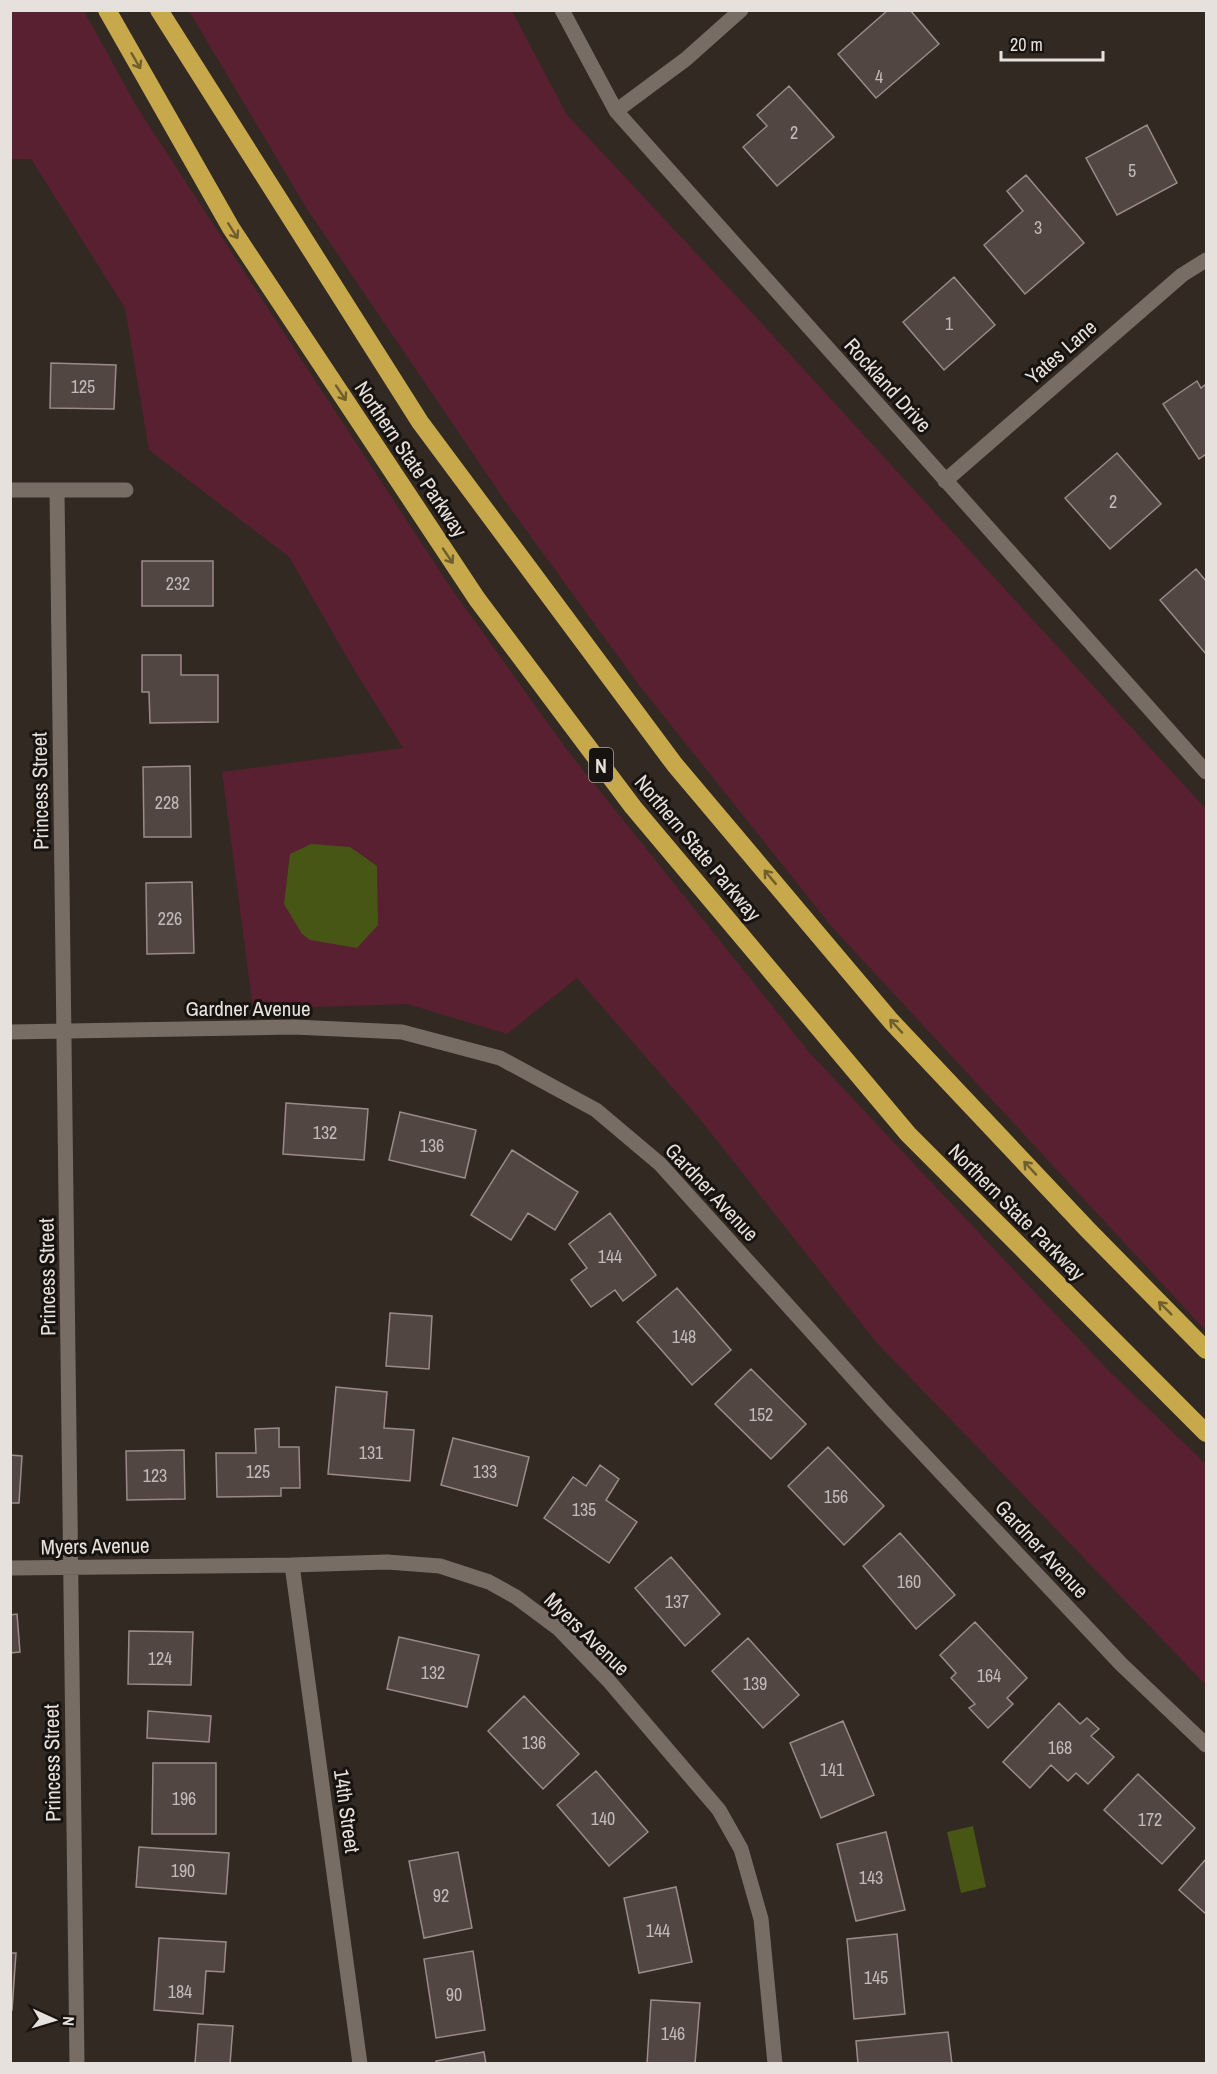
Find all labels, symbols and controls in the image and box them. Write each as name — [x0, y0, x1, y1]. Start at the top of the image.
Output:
scale bar — [1001, 24, 1103, 62]
text: 20 m — [1010, 32, 1043, 57]
one-way arrow — [130, 52, 142, 69]
house number: 4 — [875, 64, 883, 89]
house number: 2 — [790, 120, 798, 145]
house number: 5 — [1128, 158, 1136, 183]
house number: 3 — [1034, 215, 1042, 240]
one-way arrow — [226, 222, 239, 239]
house number: 1 — [945, 311, 954, 336]
street label: Yates Lane — [1019, 313, 1103, 391]
street label: Rockland Drive — [838, 332, 938, 438]
house number: 125 — [71, 374, 95, 399]
street label: Northern State Parkway — [348, 375, 474, 543]
one-way arrow — [335, 384, 347, 401]
house number: 2 — [1109, 489, 1117, 514]
one-way arrow — [442, 547, 455, 564]
house number: 232 — [166, 571, 190, 596]
street label: Princess Street — [24, 732, 56, 850]
road number: N — [589, 748, 613, 782]
street label: Northern State Parkway — [628, 769, 768, 928]
house number: 228 — [155, 790, 179, 815]
one-way arrow — [763, 870, 777, 885]
house number: 226 — [158, 906, 182, 931]
street label: Gardner Avenue — [185, 994, 311, 1023]
one-way arrow — [889, 1019, 903, 1034]
house number: 132 — [313, 1120, 337, 1145]
house number: 136 — [420, 1133, 444, 1158]
street label: Gardner Avenue — [659, 1136, 765, 1248]
street label: Northern State Parkway — [942, 1137, 1092, 1287]
one-way arrow — [1023, 1161, 1037, 1176]
street label: Princess Street — [31, 1218, 63, 1336]
house number: 144 — [598, 1244, 622, 1269]
one-way arrow — [1158, 1301, 1173, 1315]
house number: 148 — [672, 1324, 696, 1349]
house number: 152 — [749, 1402, 773, 1427]
house number: 131 — [359, 1440, 384, 1465]
house number: 125 — [246, 1459, 270, 1484]
house number: 133 — [473, 1459, 497, 1484]
house number: 123 — [143, 1463, 167, 1488]
house number: 156 — [824, 1484, 848, 1509]
street label: Gardner Avenue — [989, 1493, 1095, 1605]
house number: 135 — [572, 1497, 596, 1522]
street label: Myers Avenue — [40, 1531, 150, 1561]
house number: 160 — [897, 1569, 921, 1594]
street label: Myers Avenue — [538, 1586, 636, 1682]
house number: 137 — [665, 1589, 689, 1614]
house number: 124 — [148, 1646, 172, 1671]
house number: 132 — [421, 1660, 445, 1685]
house number: 164 — [977, 1663, 1001, 1688]
house number: 139 — [743, 1671, 767, 1696]
street label: Princess Street — [36, 1704, 68, 1822]
house number: 136 — [522, 1730, 546, 1755]
house number: 168 — [1048, 1735, 1072, 1760]
house number: 141 — [820, 1757, 845, 1782]
street label: 14th Street — [327, 1767, 367, 1855]
house number: 196 — [172, 1786, 196, 1811]
house number: 140 — [591, 1806, 615, 1831]
house number: 172 — [1138, 1807, 1162, 1832]
house number: 190 — [171, 1858, 195, 1883]
house number: 143 — [859, 1865, 883, 1890]
house number: 92 — [433, 1883, 449, 1908]
house number: 144 — [646, 1918, 670, 1943]
house number: 145 — [864, 1965, 888, 1990]
house number: 184 — [168, 1979, 192, 2004]
house number: 90 — [446, 1982, 462, 2007]
north arrow — [24, 1990, 84, 2050]
text: N — [58, 2016, 80, 2027]
house number: 146 — [661, 2021, 685, 2046]

